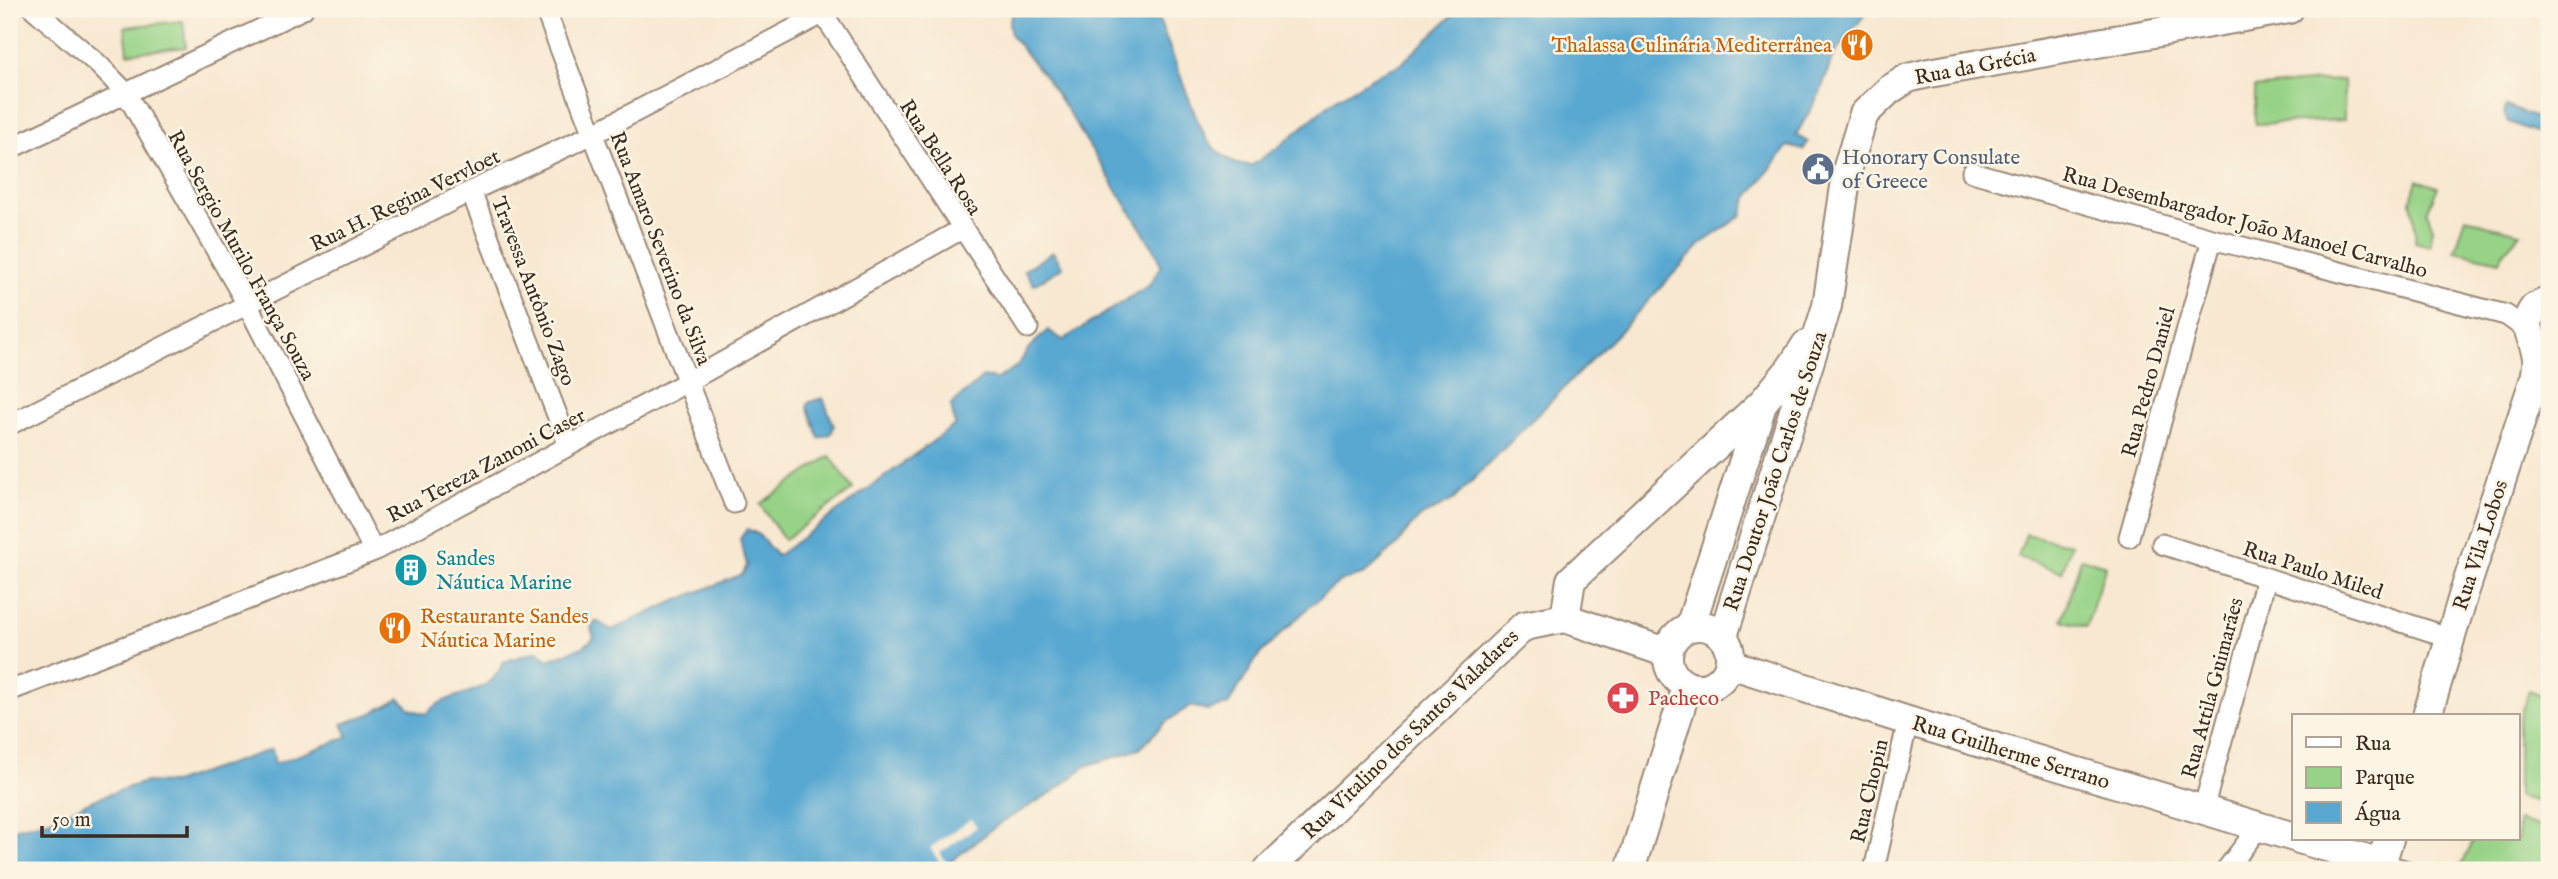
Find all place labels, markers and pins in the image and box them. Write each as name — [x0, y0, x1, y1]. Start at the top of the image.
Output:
restaurant icon: Thalassa Culinária Mediterrânea — [1838, 26, 1876, 64]
place label: Thalassa Culinária Mediterrânea — [1551, 33, 1833, 60]
place label: Honorary Consulate of Greece — [1842, 145, 2021, 196]
public building icon: Honorary Consulate of Greece — [1799, 150, 1837, 188]
place label: Sandes Náutica Marine — [436, 546, 572, 597]
building icon: Sandes Náutica Marine — [392, 551, 430, 589]
place label: Restaurante Sandes Náutica Marine — [420, 604, 589, 655]
restaurant icon: Restaurante Sandes Náutica Marine — [376, 609, 414, 647]
pharmacy icon: Pacheco — [1604, 679, 1642, 717]
place label: Pacheco — [1648, 686, 1719, 713]

